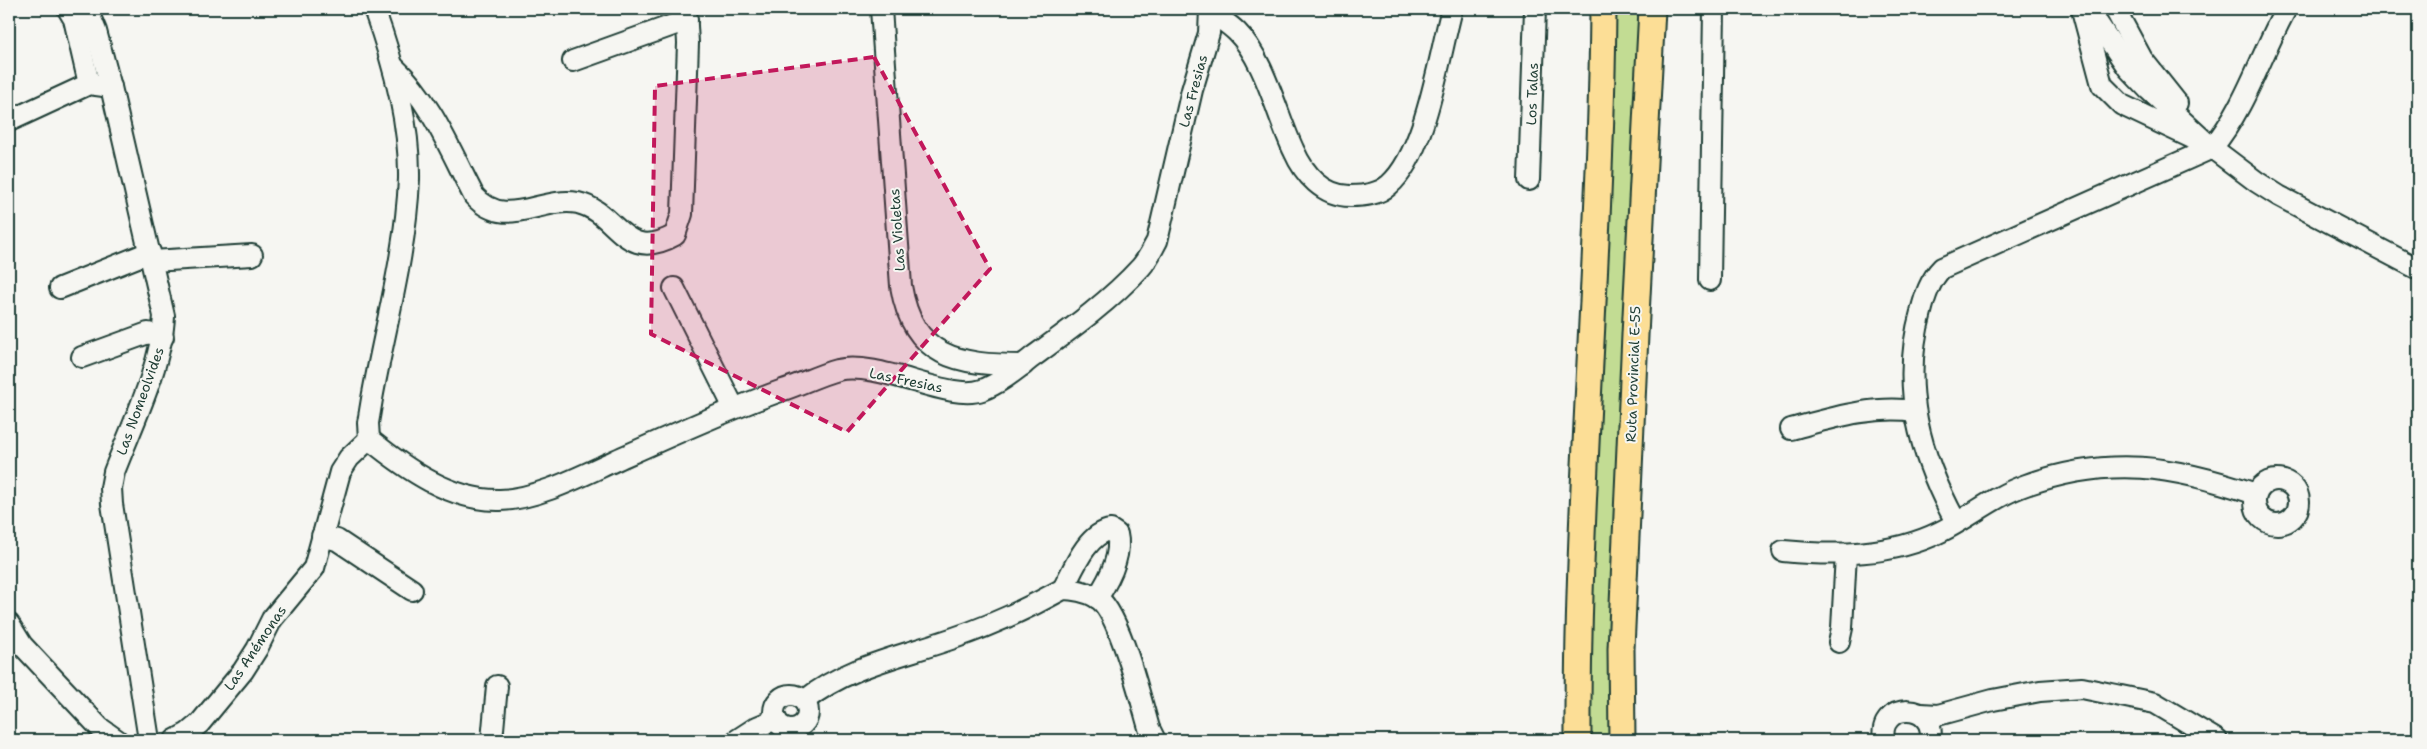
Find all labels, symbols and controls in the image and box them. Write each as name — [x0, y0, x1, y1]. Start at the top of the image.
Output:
street label: Las Fresias — [1175, 53, 1211, 129]
street label: Los Talas — [1522, 62, 1542, 126]
street label: Las Violetas — [885, 188, 909, 272]
street label: Ruta Provincial E-55 — [1622, 305, 1644, 443]
street label: Las Nomeolvides — [112, 344, 168, 458]
street label: Las Fresias — [868, 363, 944, 397]
street label: Las Anémonas — [220, 602, 290, 694]

